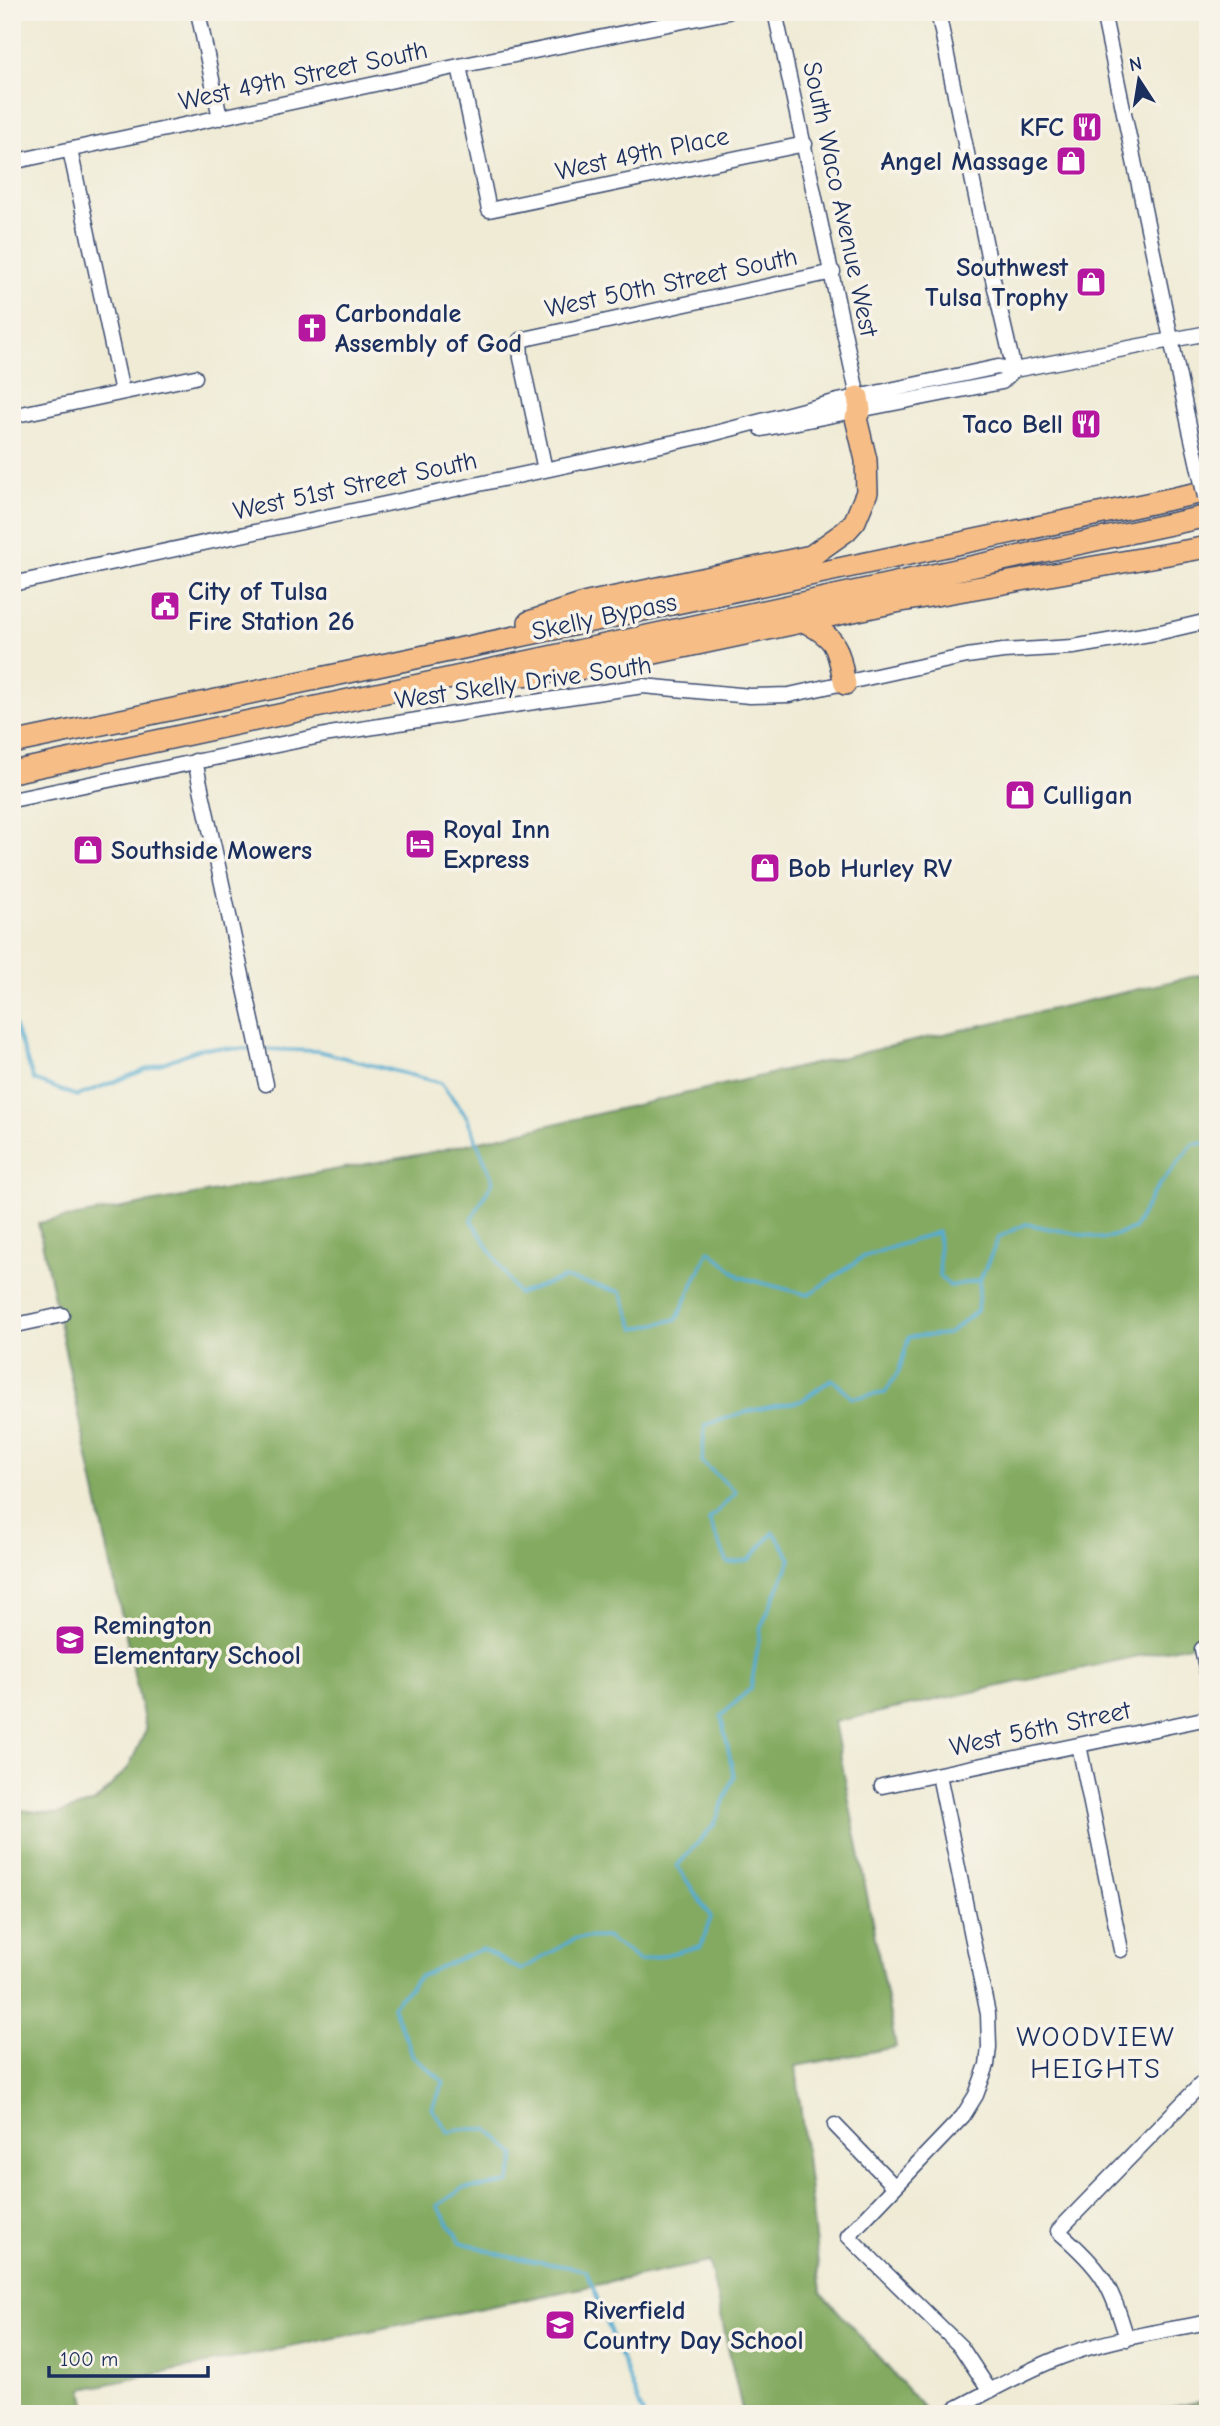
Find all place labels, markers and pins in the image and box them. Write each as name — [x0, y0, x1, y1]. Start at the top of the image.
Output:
restaurant icon: KFC — [1070, 110, 1104, 144]
place label: KFC — [1020, 113, 1064, 143]
shop icon: Angel Massage — [1054, 144, 1088, 178]
place label: Angel Massage — [881, 147, 1048, 177]
place label: Southwest Tulsa Trophy — [925, 253, 1068, 313]
shop icon: Southwest Tulsa Trophy — [1074, 265, 1108, 299]
place label: Carbondale Assembly of God — [335, 299, 522, 359]
church icon: Carbondale Assembly of God — [295, 311, 329, 345]
restaurant icon: Taco Bell — [1069, 407, 1103, 441]
place label: Taco Bell — [962, 410, 1063, 440]
place label: City of Tulsa Fire Station 26 — [188, 577, 355, 637]
public building icon: City of Tulsa Fire Station 26 — [148, 589, 182, 623]
shop icon: Culligan — [1003, 778, 1037, 812]
place label: Culligan — [1043, 781, 1132, 811]
place label: Royal Inn Express — [443, 815, 550, 875]
hotel icon: Royal Inn Express — [403, 827, 437, 861]
shop icon: Southside Mowers — [71, 833, 105, 867]
place label: Southside Mowers — [111, 836, 312, 866]
shop icon: Bob Hurley RV — [748, 851, 782, 885]
place label: Bob Hurley RV — [788, 854, 952, 884]
place label: Remington Elementary School — [93, 1611, 301, 1671]
school or university icon: Remington Elementary School — [53, 1623, 87, 1657]
place label: Riverfield Country Day School — [583, 2296, 804, 2356]
school or university icon: Riverfield Country Day School — [543, 2308, 577, 2342]

